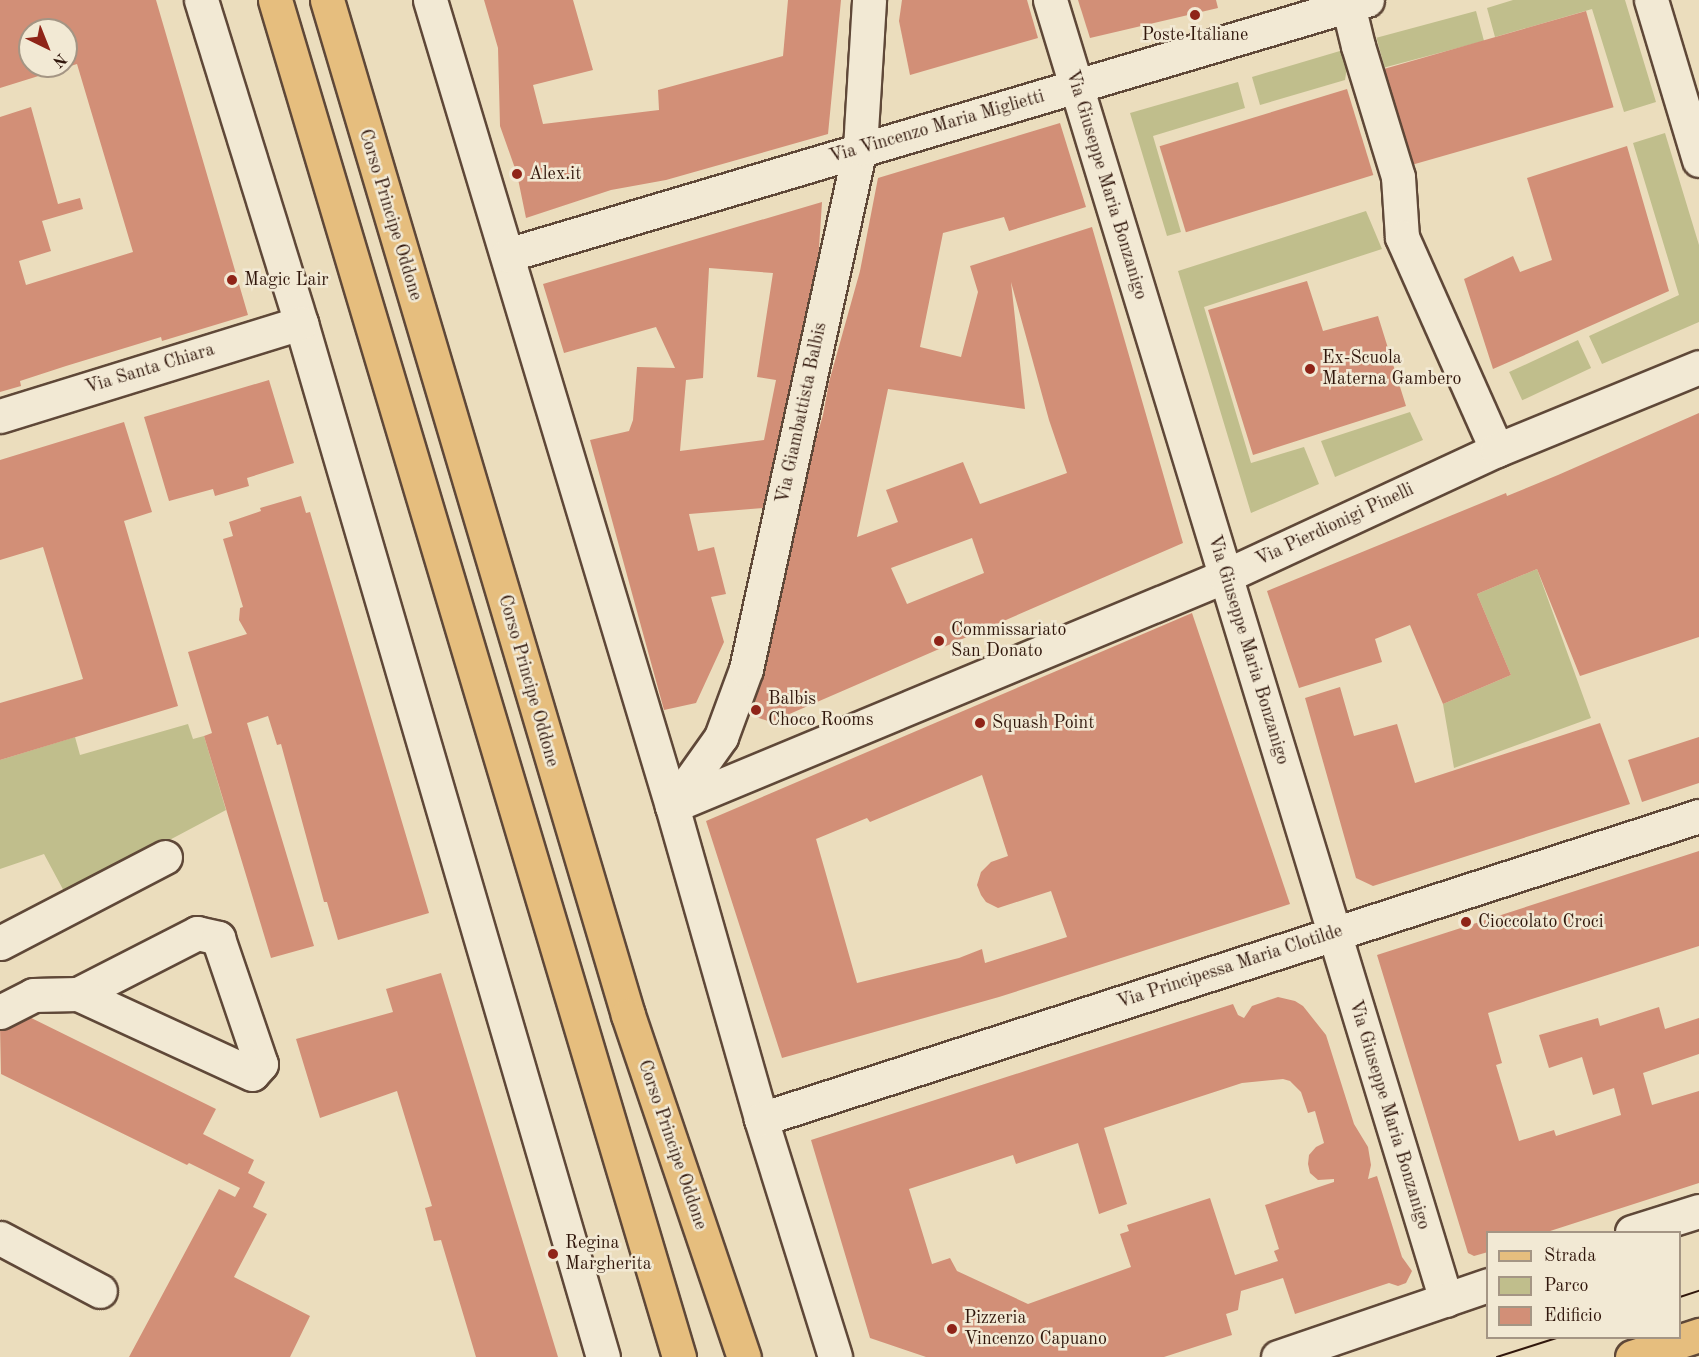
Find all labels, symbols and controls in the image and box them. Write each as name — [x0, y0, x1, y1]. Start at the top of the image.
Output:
marker: Poste Italiane — [1188, 8, 1202, 22]
north arrow — [18, 18, 78, 78]
place label: Poste Italiane — [1142, 24, 1248, 46]
text: N — [49, 50, 69, 70]
street label: Via Giuseppe Maria Bonzanigo — [1061, 68, 1151, 302]
street label: Via Vincenzo Maria Miglietti — [827, 86, 1047, 168]
street label: Corso Principe Oddone — [354, 127, 426, 303]
place label: Alex.it — [529, 163, 581, 185]
marker: Alex.it — [510, 167, 524, 181]
place label: Magic Lair — [244, 269, 329, 291]
marker: Magic Lair — [225, 273, 239, 287]
street label: Via Giambattista Balbis — [772, 320, 832, 506]
street label: Via Santa Chiara — [83, 339, 217, 399]
place label: Ex-Scuola Materna Gambero — [1322, 348, 1462, 391]
marker: Ex-Scuola Materna Gambero — [1303, 362, 1317, 376]
street label: Via Pierdionigi Pinelli — [1253, 479, 1417, 571]
street label: Via Giuseppe Maria Bonzanigo — [1203, 533, 1293, 767]
street label: Corso Principe Oddone — [493, 592, 563, 770]
place label: Commissariato San Donato — [951, 620, 1066, 662]
marker: Commissariato San Donato — [932, 634, 946, 648]
place label: Balbis Choco Rooms — [768, 689, 873, 732]
marker: Balbis Choco Rooms — [749, 703, 763, 717]
place label: Squash Point — [992, 712, 1094, 734]
marker: Squash Point — [973, 716, 987, 730]
place label: Cioccolato Croci — [1478, 911, 1604, 933]
marker: Cioccolato Croci — [1459, 915, 1473, 929]
street label: Via Principessa Maria Clotilde — [1115, 920, 1345, 1014]
street label: Via Giuseppe Maria Bonzanigo — [1344, 998, 1434, 1232]
street label: Corso Principe Oddone — [633, 1057, 711, 1233]
legend — [1486, 1231, 1681, 1339]
place label: Regina Margherita — [565, 1233, 652, 1276]
marker: Regina Margherita — [546, 1247, 560, 1261]
text: Strada — [1544, 1247, 1596, 1265]
text: Parco — [1544, 1277, 1589, 1295]
text: Edificio — [1544, 1307, 1602, 1325]
place label: Pizzeria Vincenzo Capuano — [964, 1308, 1107, 1350]
marker: Pizzeria Vincenzo Capuano — [945, 1322, 959, 1336]

